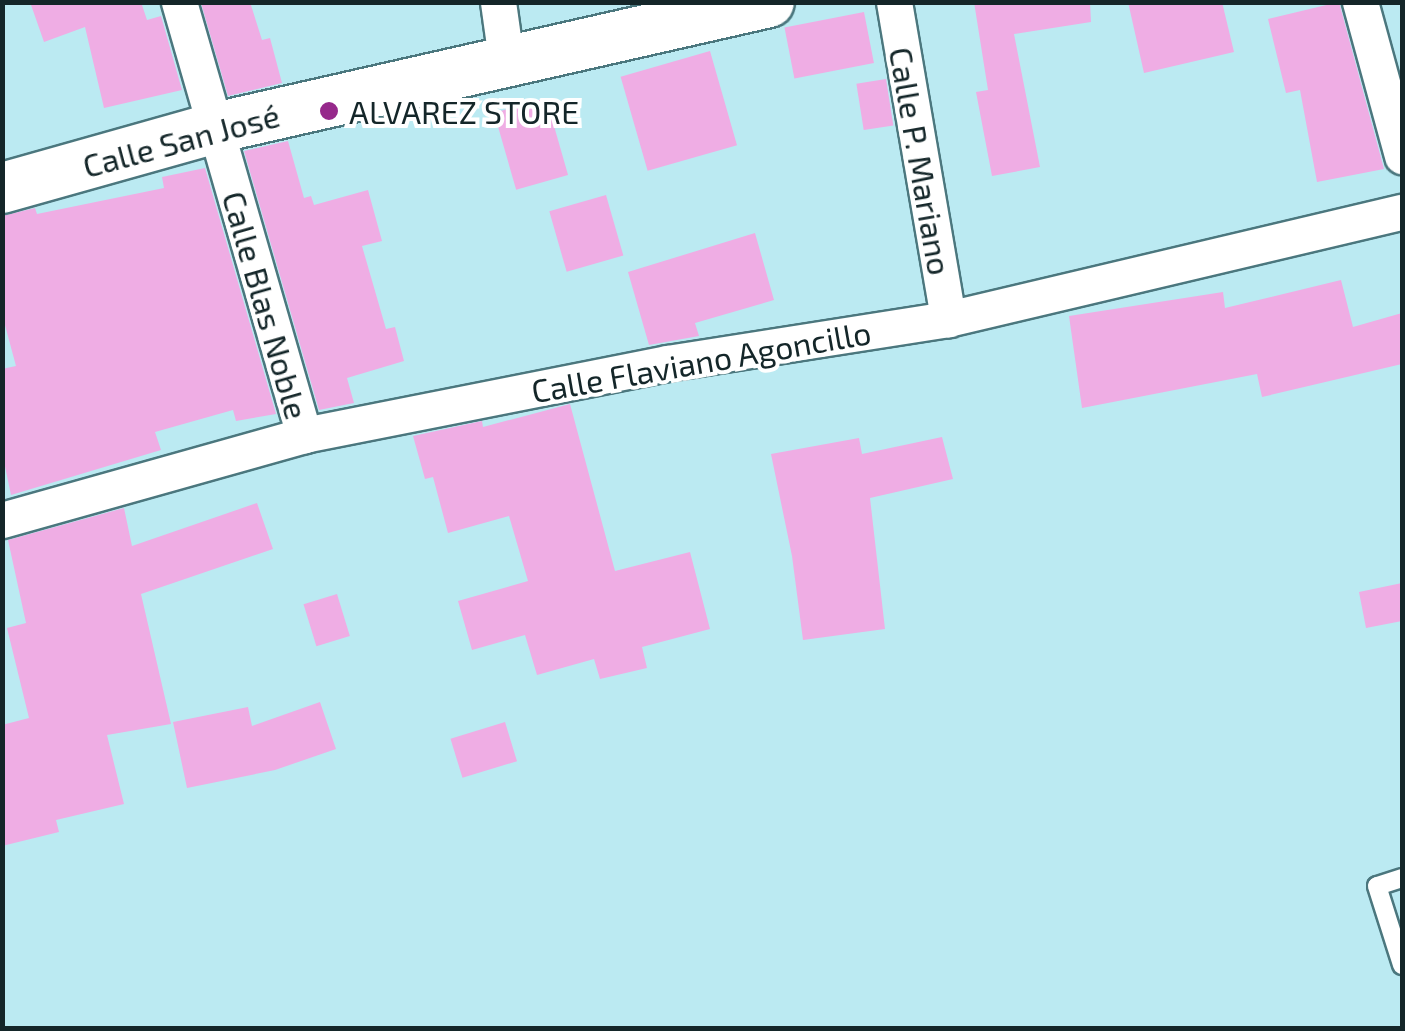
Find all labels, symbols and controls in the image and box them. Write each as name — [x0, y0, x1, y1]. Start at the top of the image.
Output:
street label: Calle P. Mariano — [882, 44, 960, 278]
place label: ALVAREZ STORE — [349, 92, 579, 130]
street label: Calle San José — [78, 95, 284, 185]
marker: ALVAREZ STORE — [318, 100, 340, 122]
street label: Calle Blas Noble — [215, 187, 317, 423]
street label: Calle Flaviano Agoncillo — [528, 312, 874, 410]

